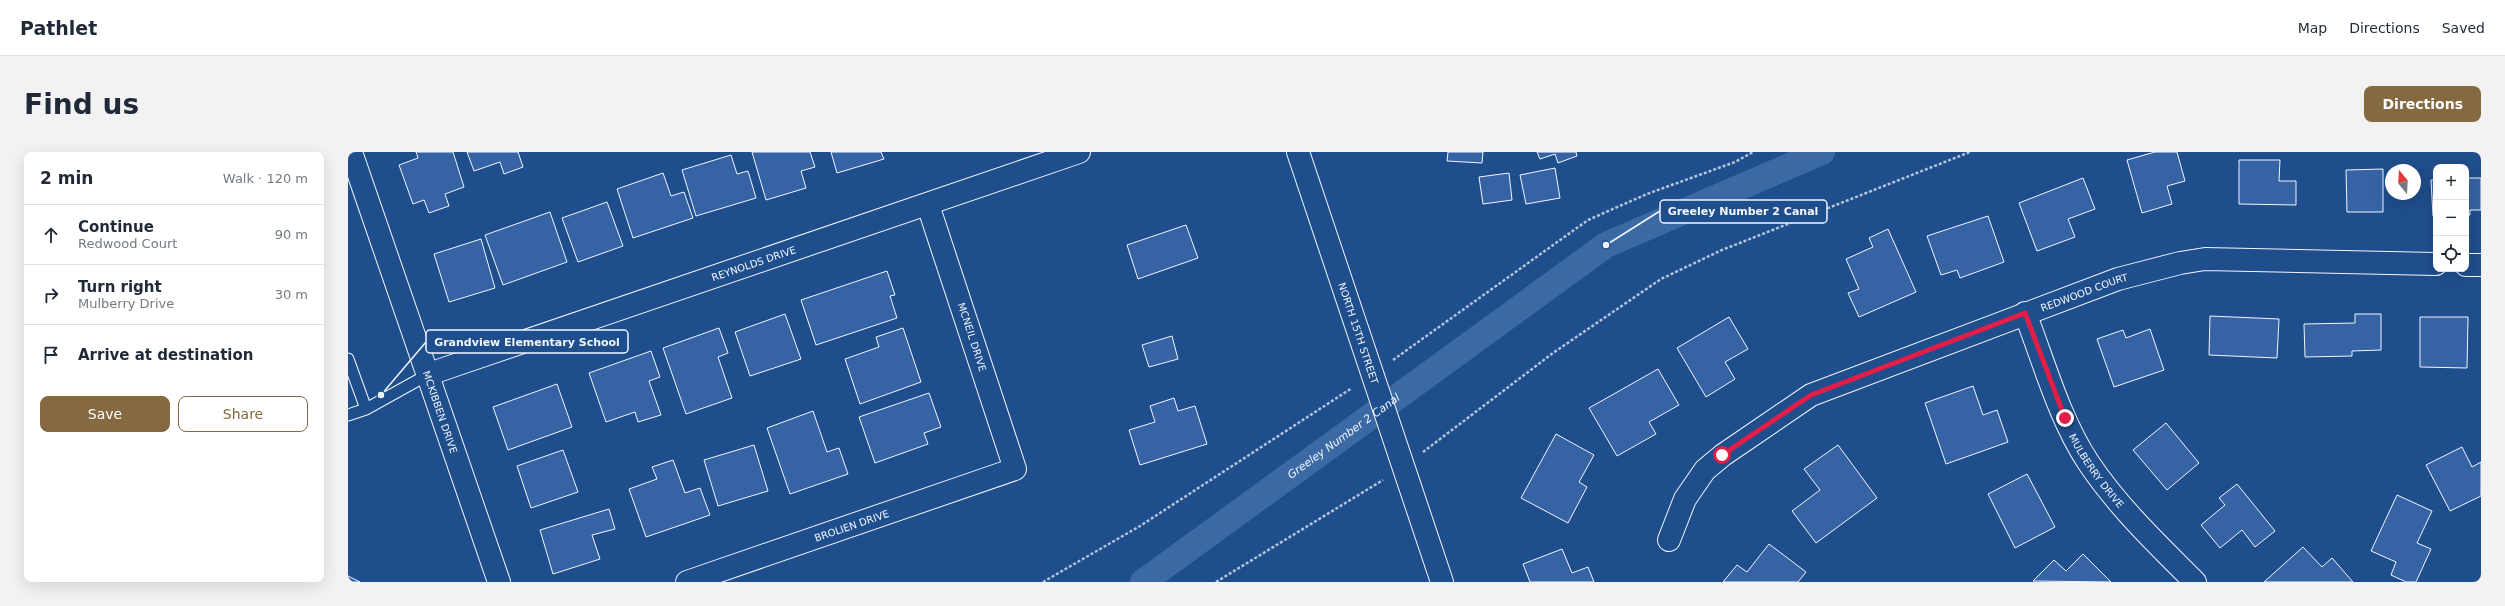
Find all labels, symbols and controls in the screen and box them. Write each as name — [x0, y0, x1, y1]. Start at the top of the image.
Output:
text: Pathlet — [20, 17, 97, 39]
text: Map — [2298, 20, 2327, 36]
text: Directions — [2349, 20, 2420, 36]
text: Saved — [2442, 20, 2485, 36]
button: Directions — [2364, 86, 2481, 122]
text: Find us — [24, 88, 139, 121]
north arrow — [2385, 164, 2421, 200]
map controls — [2433, 164, 2469, 272]
button: + — [2433, 164, 2469, 200]
text: 2 min — [40, 168, 93, 188]
text: Walk · 120 m — [223, 171, 308, 186]
callout: Greeley Number 2 Canal — [1660, 200, 1827, 223]
button: − — [2433, 200, 2469, 236]
text: Greeley Number 2 Canal — [1668, 205, 1818, 218]
text: Continue — [78, 218, 154, 236]
icon: ahead — [40, 224, 62, 246]
text: 90 m — [275, 227, 308, 242]
text: Redwood Court — [78, 236, 177, 251]
button: locate — [2433, 236, 2469, 272]
street label: REYNOLDS DRIVE — [710, 244, 797, 283]
street label: REDWOOD COURT — [2039, 271, 2130, 313]
text: Turn right — [78, 278, 162, 296]
street label: NORTH 15TH STREET — [1337, 281, 1381, 386]
icon: right — [40, 284, 62, 306]
text: 30 m — [275, 287, 308, 302]
text: Mulberry Drive — [78, 296, 174, 311]
street label: MCNEIL DRIVE — [956, 301, 988, 373]
callout: Grandview Elementary School — [426, 330, 628, 353]
text: Grandview Elementary School — [434, 336, 620, 349]
icon: arrive — [40, 344, 62, 366]
text: Arrive at destination — [78, 346, 253, 364]
street label: MCKIBBEN DRIVE — [421, 369, 460, 455]
water label: Greeley Number 2 Canal — [1285, 391, 1402, 481]
button: Save — [40, 396, 170, 432]
button: Share — [178, 396, 308, 432]
route end — [2056, 409, 2074, 427]
street label: MULBERRY DRIVE — [2067, 432, 2126, 510]
route start — [1713, 446, 1731, 464]
street label: BROLIEN DRIVE — [813, 507, 890, 543]

